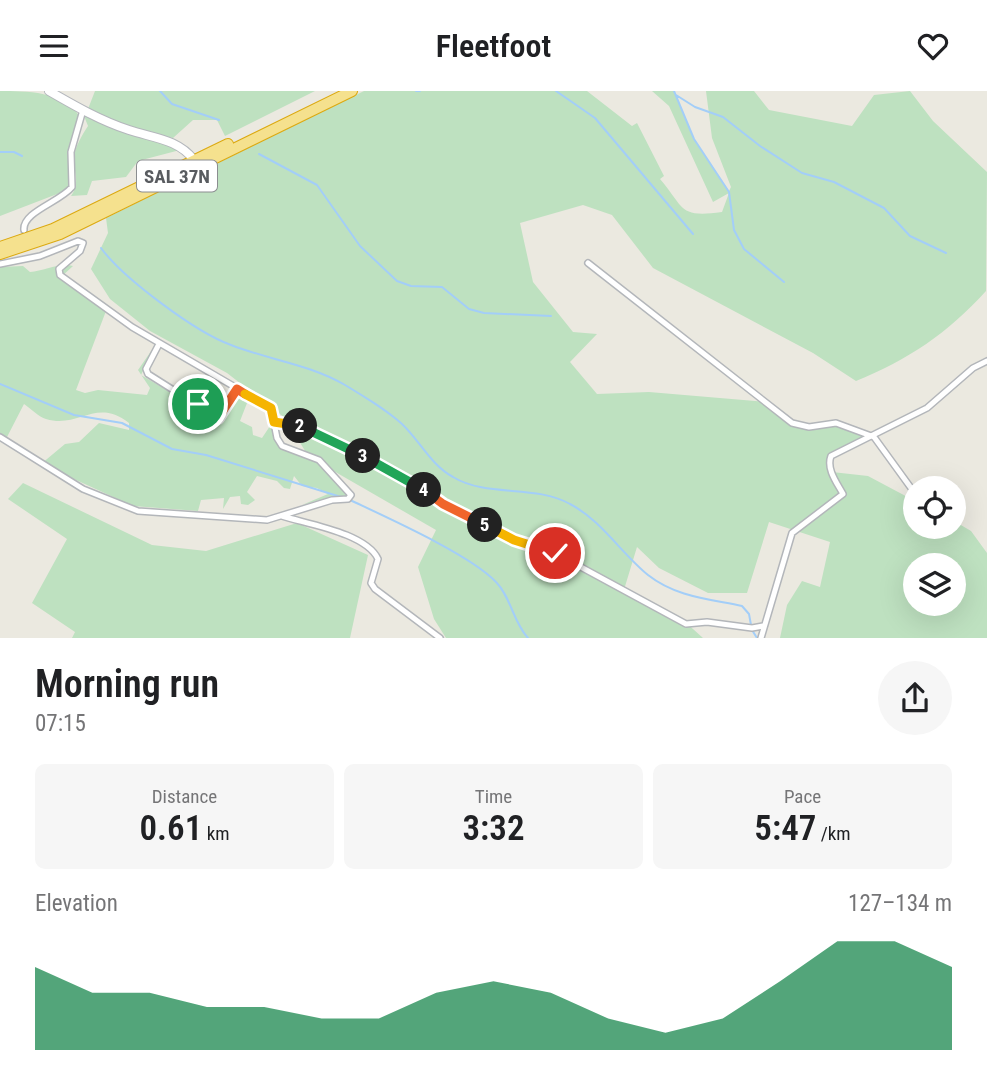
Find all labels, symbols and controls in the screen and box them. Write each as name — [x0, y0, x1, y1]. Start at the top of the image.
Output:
icon: menu — [35, 27, 73, 65]
text: Fleetfoot — [436, 27, 551, 65]
icon: heart — [914, 27, 952, 65]
road number: SAL 37N — [137, 160, 217, 191]
pin — [168, 374, 228, 434]
icon: arrive — [179, 385, 217, 423]
pin: 2 — [282, 409, 318, 443]
text: 2 — [295, 414, 304, 437]
pin: 3 — [346, 439, 380, 473]
text: 3 — [358, 444, 367, 467]
pin: 4 — [406, 473, 442, 507]
map controls — [903, 476, 966, 616]
button: locate — [903, 476, 966, 539]
text: 4 — [419, 478, 428, 501]
pin: 5 — [468, 507, 503, 543]
text: 5 — [480, 513, 489, 536]
pin — [525, 523, 585, 583]
icon: check — [536, 534, 574, 572]
button: layers — [903, 553, 966, 616]
button: share — [878, 661, 952, 735]
text: Morning run — [35, 662, 219, 706]
text: 07:15 — [35, 710, 86, 737]
text: Distance — [152, 785, 217, 808]
text: Time — [475, 785, 512, 808]
text: Pace — [784, 785, 821, 808]
text: 0.61 — [139, 808, 202, 849]
text: 3:32 — [462, 808, 525, 849]
text: 5:47 — [754, 808, 816, 849]
text: km — [202, 822, 230, 845]
text: /km — [816, 822, 851, 845]
text: Elevation — [35, 890, 118, 917]
text: 127–134 m — [848, 890, 952, 917]

